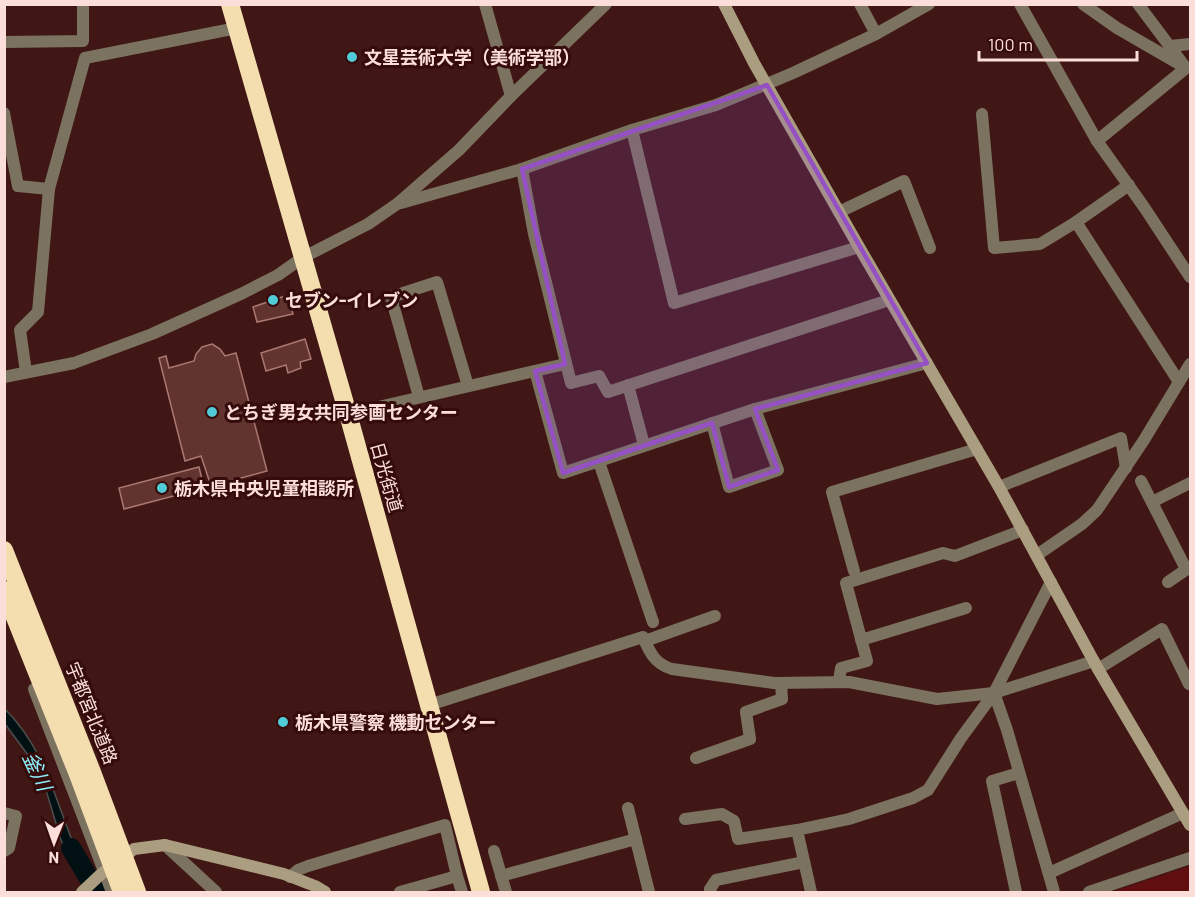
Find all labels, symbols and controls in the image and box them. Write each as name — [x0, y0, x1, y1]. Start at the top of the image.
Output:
scale bar — [979, 24, 1136, 62]
text: 100 m — [988, 33, 1033, 55]
place label: 文星芸術大学（美術学部） — [364, 46, 580, 68]
marker: 文星芸術大学（美術学部） — [345, 50, 359, 64]
place label: セブン-イレブン — [285, 289, 418, 311]
marker: セブン-イレブン — [266, 293, 280, 307]
place label: とちぎ男女共同参画センター — [224, 401, 458, 423]
marker: とちぎ男女共同参画センター — [205, 405, 219, 419]
street label: 日光街道 — [367, 439, 407, 515]
place label: 栃木県中央児童相談所 — [174, 477, 354, 499]
marker: 栃木県中央児童相談所 — [155, 481, 169, 495]
street label: 宇都宮北道路 — [62, 659, 122, 767]
place label: 栃木県警察 機動センター — [295, 711, 497, 733]
marker: 栃木県警察 機動センター — [276, 715, 290, 729]
water label: 釜川 — [19, 748, 58, 796]
north arrow — [24, 813, 84, 873]
text: N — [48, 849, 59, 868]

